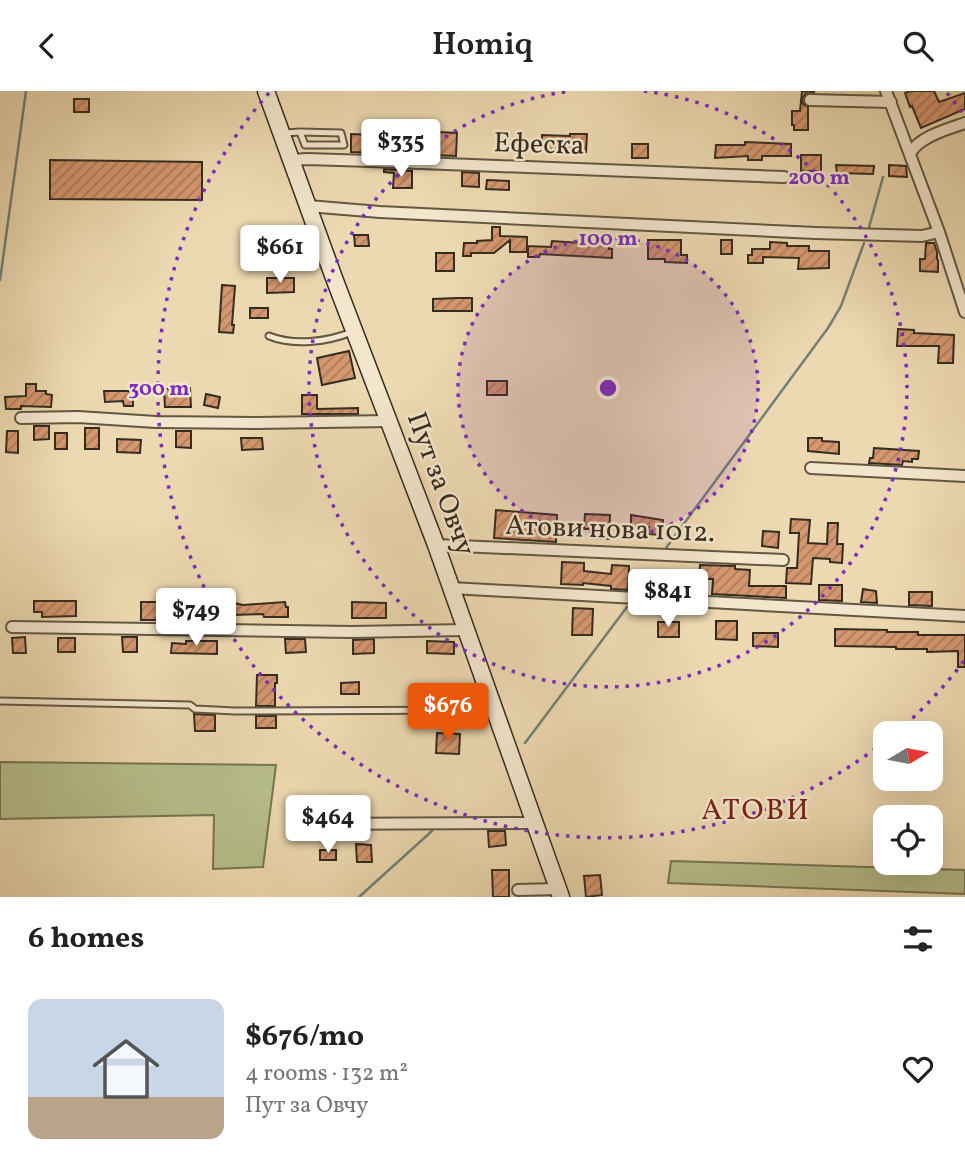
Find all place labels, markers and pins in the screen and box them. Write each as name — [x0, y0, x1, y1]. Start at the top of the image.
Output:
pin: $335 — [360, 119, 442, 179]
pin: $661 — [239, 225, 321, 285]
centre of rings — [596, 376, 620, 400]
pin: $841 — [627, 569, 709, 629]
pin: $749 — [155, 589, 237, 648]
pin: $676 — [407, 683, 489, 743]
pin: $464 — [287, 795, 369, 855]

